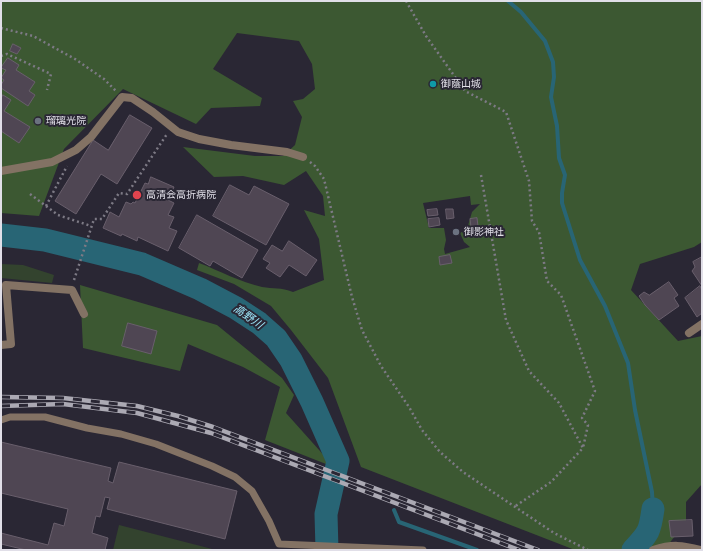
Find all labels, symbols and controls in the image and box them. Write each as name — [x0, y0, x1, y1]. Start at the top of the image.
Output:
place label: 御蔭山城 — [441, 78, 481, 90]
marker: 御蔭山城 — [428, 79, 438, 89]
place label: 瑠璃光院 — [46, 115, 86, 127]
marker: 瑠璃光院 — [33, 116, 43, 126]
marker: 高清会高折病院 — [131, 189, 143, 201]
place label: 高清会高折病院 — [146, 189, 216, 201]
place label: 御影神社 — [464, 226, 504, 238]
marker: 御影神社 — [451, 227, 461, 237]
water label: 高野川 — [231, 302, 265, 332]

